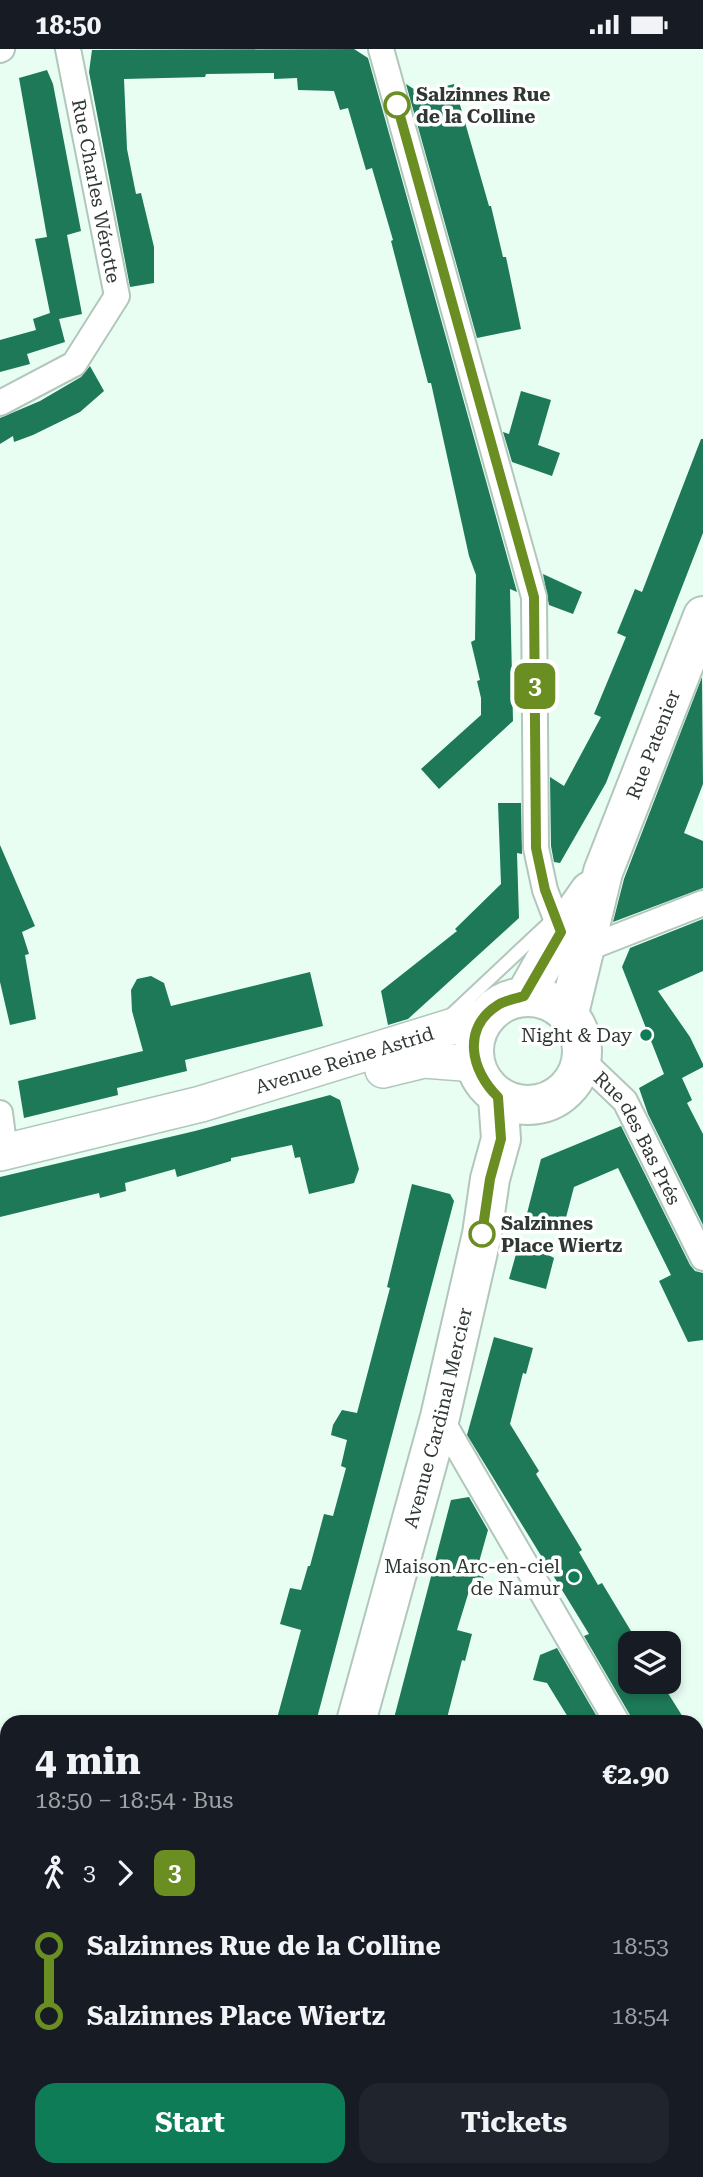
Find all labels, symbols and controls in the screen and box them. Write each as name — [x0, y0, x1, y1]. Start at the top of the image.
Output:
text: 18:50 — [35, 10, 101, 40]
place label: Salzinnes Rue de la Colline — [416, 83, 550, 128]
marker: Salzinnes Rue de la Colline — [384, 92, 410, 118]
street label: Rue Charles Wérotte — [67, 97, 125, 285]
line badge: 3 — [512, 663, 558, 709]
text: 3 — [528, 672, 542, 700]
street label: Rue Patenier — [621, 686, 685, 802]
street label: Avenue Reine Astrid — [252, 1021, 436, 1098]
place label: Night & Day — [521, 1024, 633, 1047]
marker: Night & Day — [638, 1027, 654, 1043]
street label: Rue des Bas Prés — [589, 1066, 686, 1208]
place label: Salzinnes Place Wiertz — [501, 1212, 622, 1257]
marker: Salzinnes Place Wiertz — [469, 1221, 495, 1247]
street label: Avenue Cardinal Mercier — [398, 1305, 476, 1531]
place label: Maison Arc-en-ciel de Namur — [384, 1555, 560, 1600]
marker: Maison Arc-en-ciel de Namur — [566, 1569, 582, 1585]
map controls — [618, 1631, 681, 1694]
button: layers — [618, 1631, 681, 1694]
text: 4 min — [35, 1739, 141, 1783]
text: €2.90 — [603, 1760, 669, 1790]
text: 18:50 – 18:54 · Bus — [35, 1787, 233, 1814]
icon: walk — [35, 1854, 73, 1892]
icon: forward — [106, 1854, 144, 1892]
text: 3 — [83, 1859, 96, 1886]
text: 3 — [168, 1859, 181, 1887]
text: Salzinnes Rue de la Colline — [87, 1931, 441, 1961]
text: 18:53 — [612, 1933, 669, 1960]
text: Salzinnes Place Wiertz — [87, 2001, 385, 2031]
text: 18:54 — [612, 2003, 669, 2030]
button: Start — [35, 2083, 345, 2163]
button: Tickets — [359, 2083, 669, 2163]

